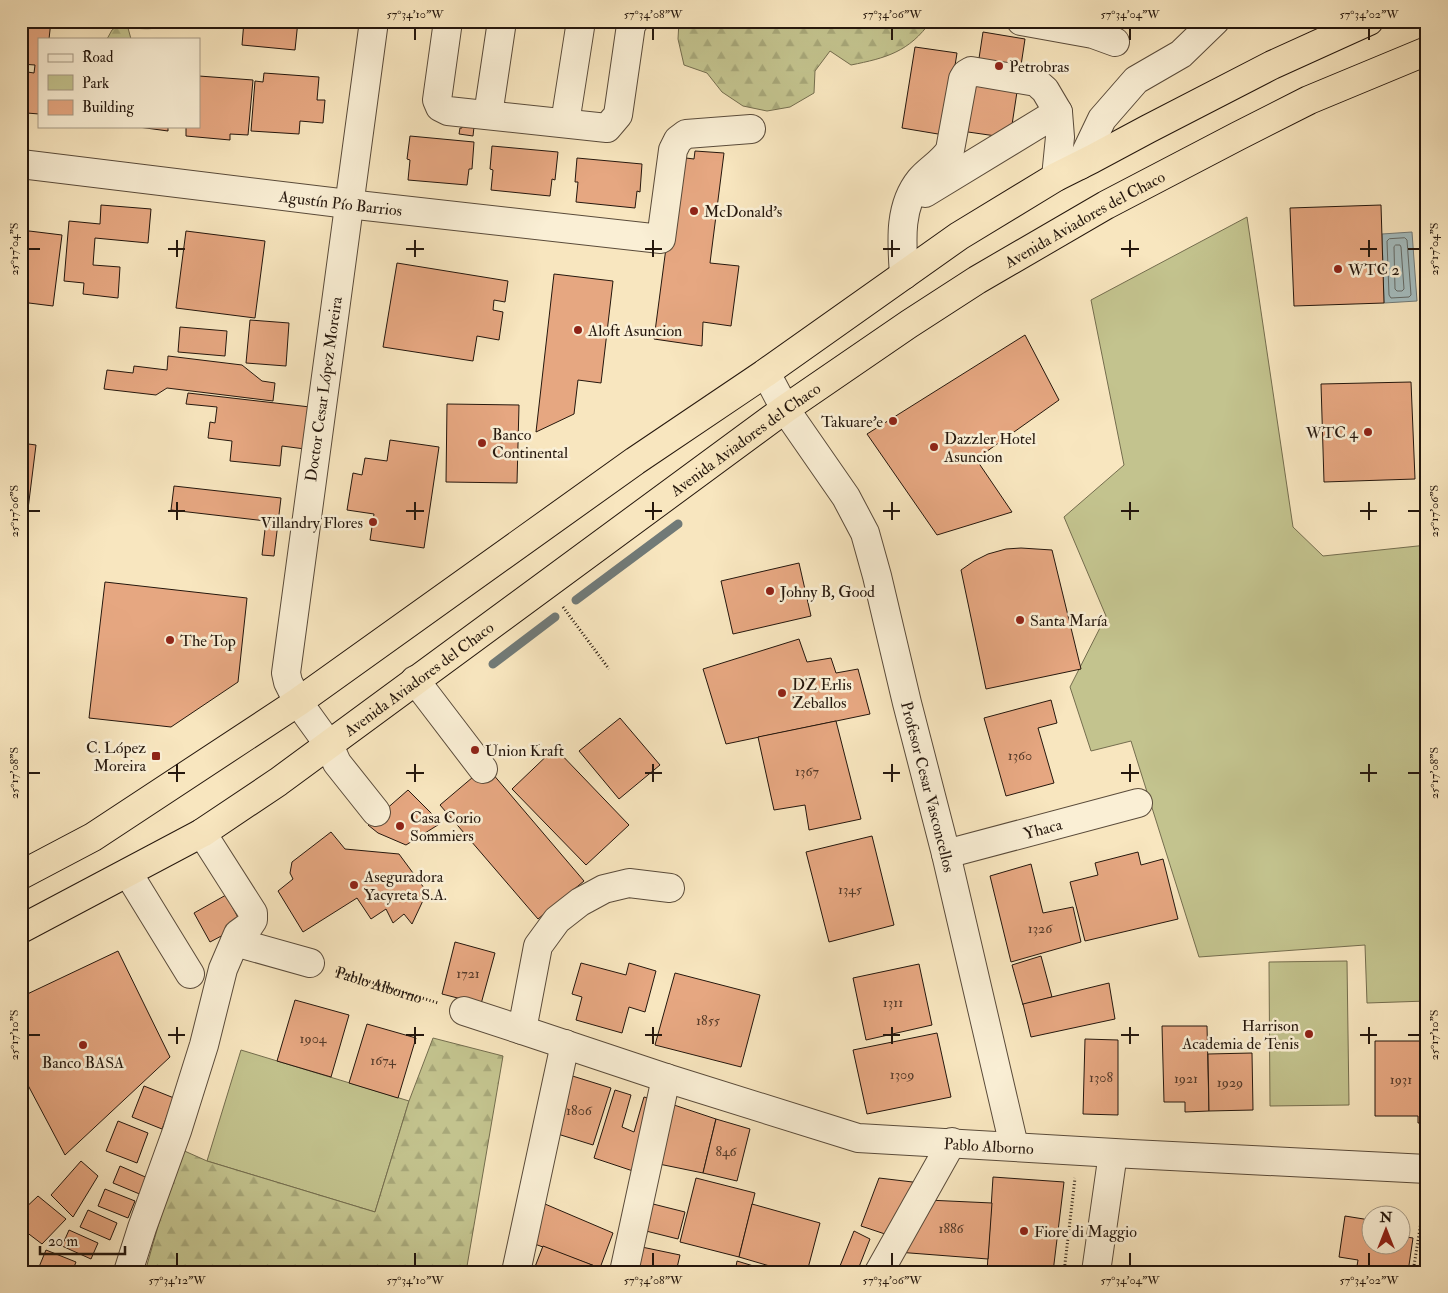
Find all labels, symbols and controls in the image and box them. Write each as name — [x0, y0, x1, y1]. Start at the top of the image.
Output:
text: 57°34'10"W — [387, 7, 444, 22]
text: 57°34'08"W — [624, 7, 683, 22]
text: 57°34'06"W — [863, 7, 922, 22]
text: 57°34'04"W — [1100, 7, 1160, 22]
text: 57°34'02"W — [1340, 7, 1399, 22]
legend — [38, 38, 200, 128]
text: Road — [82, 48, 114, 67]
place label: Petrobras — [1009, 57, 1069, 77]
marker: Petrobras — [993, 60, 1005, 72]
text: Park — [82, 74, 109, 93]
text: Building — [82, 98, 134, 117]
street label: Avenida Aviadores del Chaco — [1000, 167, 1169, 273]
street label: Agustín Pío Barrios — [277, 187, 403, 221]
place label: McDonald's — [704, 202, 782, 222]
marker: McDonald's — [688, 205, 700, 217]
text: 25°17'04"S — [7, 223, 22, 275]
text: 25°17'04"S — [1427, 223, 1442, 275]
place label: WTC 2 — [1347, 260, 1400, 280]
marker: WTC 2 — [1332, 263, 1344, 275]
street label: Doctor Cesar López Moreira — [301, 295, 348, 483]
place label: Aloft Asuncion — [587, 321, 682, 341]
marker: Aloft Asuncion — [572, 324, 584, 336]
street label: Avenida Aviadores del Chaco — [666, 378, 825, 502]
place label: Takuare’e — [821, 412, 883, 432]
marker: Takuare’e — [887, 415, 899, 427]
place label: WTC 4 — [1305, 423, 1359, 443]
place label: Banco Continental — [492, 425, 568, 463]
marker: WTC 4 — [1362, 426, 1374, 438]
place label: Dazzler Hotel Asuncion — [943, 429, 1036, 467]
marker: Banco Continental — [476, 437, 488, 449]
marker: Dazzler Hotel Asuncion — [928, 441, 940, 453]
text: 25°17'06"S — [7, 485, 22, 537]
text: 25°17'06"S — [1427, 485, 1442, 537]
place label: Villandry Flores — [260, 513, 363, 533]
marker: Villandry Flores — [367, 516, 379, 528]
place label: Johny B, Good — [779, 582, 875, 603]
marker: Johny B, Good — [764, 585, 776, 597]
place label: Santa María — [1030, 611, 1108, 631]
marker: Santa María — [1014, 614, 1026, 626]
street label: Avenida Aviadores del Chaco — [340, 618, 498, 742]
place label: The Top — [180, 631, 236, 652]
marker: The Top — [164, 634, 176, 646]
place label: DZ Erlis Zeballos — [792, 675, 852, 713]
marker: DZ Erlis Zeballos — [776, 687, 788, 699]
street label: Profesor Cesar Vasconcellos — [896, 699, 959, 874]
place label: C. López Moreira — [86, 738, 146, 776]
place label: Union Kraft — [485, 741, 564, 761]
marker: Union Kraft — [469, 744, 481, 756]
text: 25°17'08"S — [7, 747, 22, 799]
house number: 1360 — [1008, 747, 1032, 764]
text: 25°17'08"S — [1427, 747, 1442, 799]
marker: C. López Moreira — [150, 750, 162, 762]
house number: 1367 — [795, 763, 819, 780]
place label: Casa Corio Sommiers — [410, 808, 481, 846]
street label: Yhaca — [1021, 815, 1065, 844]
marker: Casa Corio Sommiers — [394, 820, 406, 832]
place label: Aseguradora Yacyreta S.A. — [363, 867, 447, 905]
marker: Aseguradora Yacyreta S.A. — [348, 879, 360, 891]
house number: 1345 — [838, 881, 863, 898]
house number: 1326 — [1028, 920, 1053, 937]
street label: Pablo Alborno — [333, 962, 425, 1009]
house number: 1721 — [456, 965, 480, 982]
house number: 1311 — [883, 994, 903, 1011]
text: 25°17'10"S — [7, 1010, 22, 1060]
text: 25°17'10"S — [1427, 1010, 1442, 1060]
house number: 1855 — [696, 1012, 721, 1029]
place label: Harrison Academia de Tenis — [1181, 1016, 1299, 1054]
marker: Harrison Academia de Tenis — [1303, 1028, 1315, 1040]
house number: 1904 — [300, 1030, 328, 1047]
marker: Banco BASA — [77, 1039, 89, 1051]
house number: 1674 — [370, 1052, 397, 1069]
place label: Banco BASA — [42, 1053, 124, 1073]
house number: 1309 — [890, 1066, 914, 1083]
house number: 1308 — [1089, 1069, 1113, 1086]
house number: 1921 — [1174, 1070, 1198, 1087]
house number: 1931 — [1390, 1071, 1412, 1088]
house number: 1929 — [1217, 1074, 1243, 1091]
house number: 1806 — [566, 1102, 593, 1119]
street label: Pablo Alborno — [943, 1134, 1035, 1159]
house number: 846 — [715, 1143, 738, 1160]
north arrow — [1360, 1206, 1410, 1256]
text: N — [1379, 1209, 1393, 1226]
house number: 1886 — [938, 1220, 965, 1237]
place label: Fiore di Maggio — [1034, 1222, 1137, 1242]
scale bar — [40, 1223, 125, 1255]
marker: Fiore di Maggio — [1018, 1225, 1030, 1237]
text: 20 m — [48, 1232, 78, 1251]
text: 57°34'12"W — [149, 1273, 206, 1288]
text: 57°34'10"W — [387, 1273, 444, 1288]
text: 57°34'08"W — [624, 1273, 683, 1288]
text: 57°34'06"W — [863, 1273, 922, 1288]
text: 57°34'04"W — [1100, 1273, 1160, 1288]
text: 57°34'02"W — [1340, 1273, 1399, 1288]

